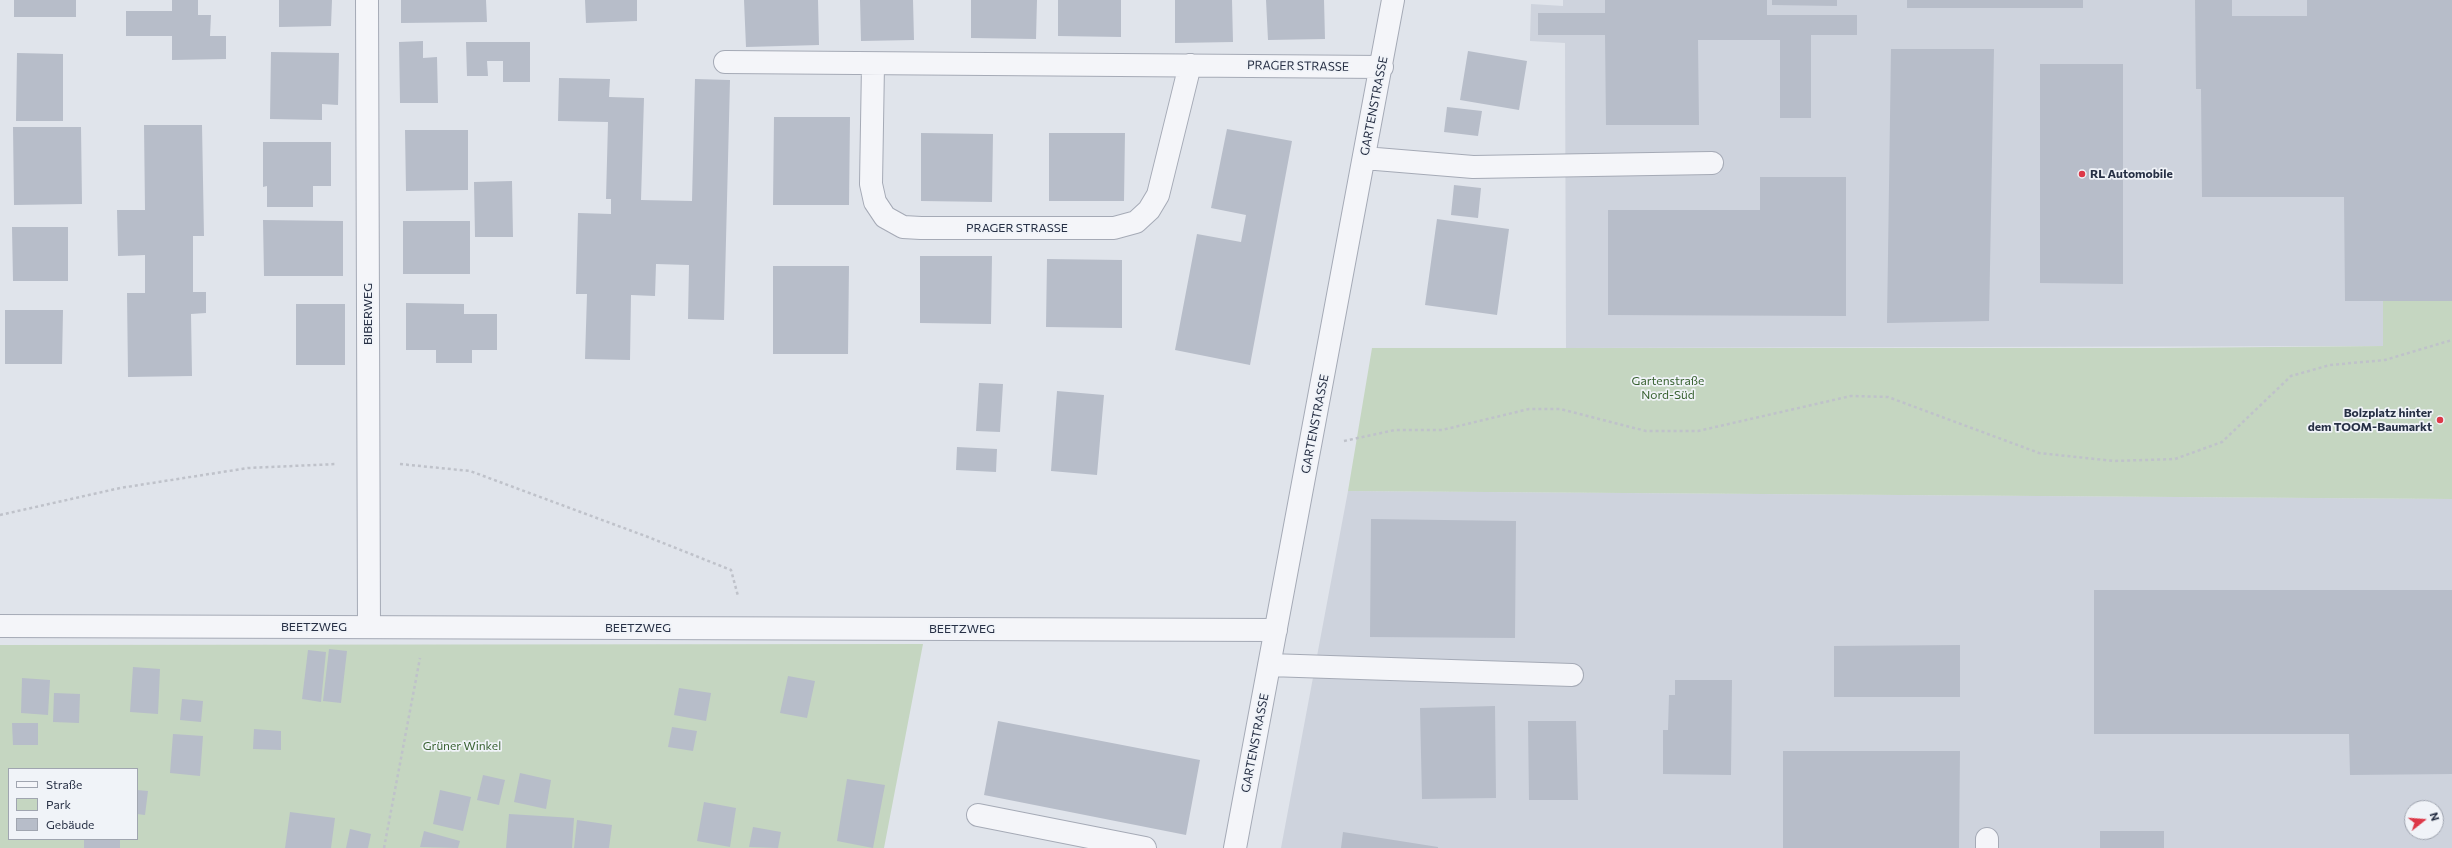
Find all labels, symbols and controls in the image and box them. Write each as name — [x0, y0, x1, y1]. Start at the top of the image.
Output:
street label: GARTENSTRASSE — [1357, 55, 1391, 157]
street label: PRAGER STRASSE — [1247, 58, 1349, 74]
place label: RL Automobile — [2090, 167, 2173, 181]
marker: RL Automobile — [2077, 169, 2087, 179]
street label: PRAGER STRASSE — [966, 221, 1068, 235]
street label: BIBERWEG — [361, 283, 375, 345]
street label: GARTENSTRASSE — [1298, 373, 1332, 475]
park label: Gartenstraße Nord-Süd — [1632, 374, 1704, 402]
place label: Bolzplatz hinter dem TOOM-Baumarkt — [2308, 406, 2432, 434]
marker: Bolzplatz hinter dem TOOM-Baumarkt — [2435, 415, 2445, 425]
street label: BEETZWEG — [281, 620, 347, 634]
street label: BEETZWEG — [605, 621, 671, 635]
street label: BEETZWEG — [929, 622, 995, 636]
street label: GARTENSTRASSE — [1238, 692, 1272, 794]
park label: Grüner Winkel — [423, 739, 501, 753]
legend — [8, 768, 138, 840]
text: Straße — [46, 777, 82, 791]
text: Park — [46, 797, 71, 811]
north arrow — [2404, 800, 2444, 840]
text: N — [2428, 811, 2442, 822]
text: Gebäude — [46, 817, 94, 831]

